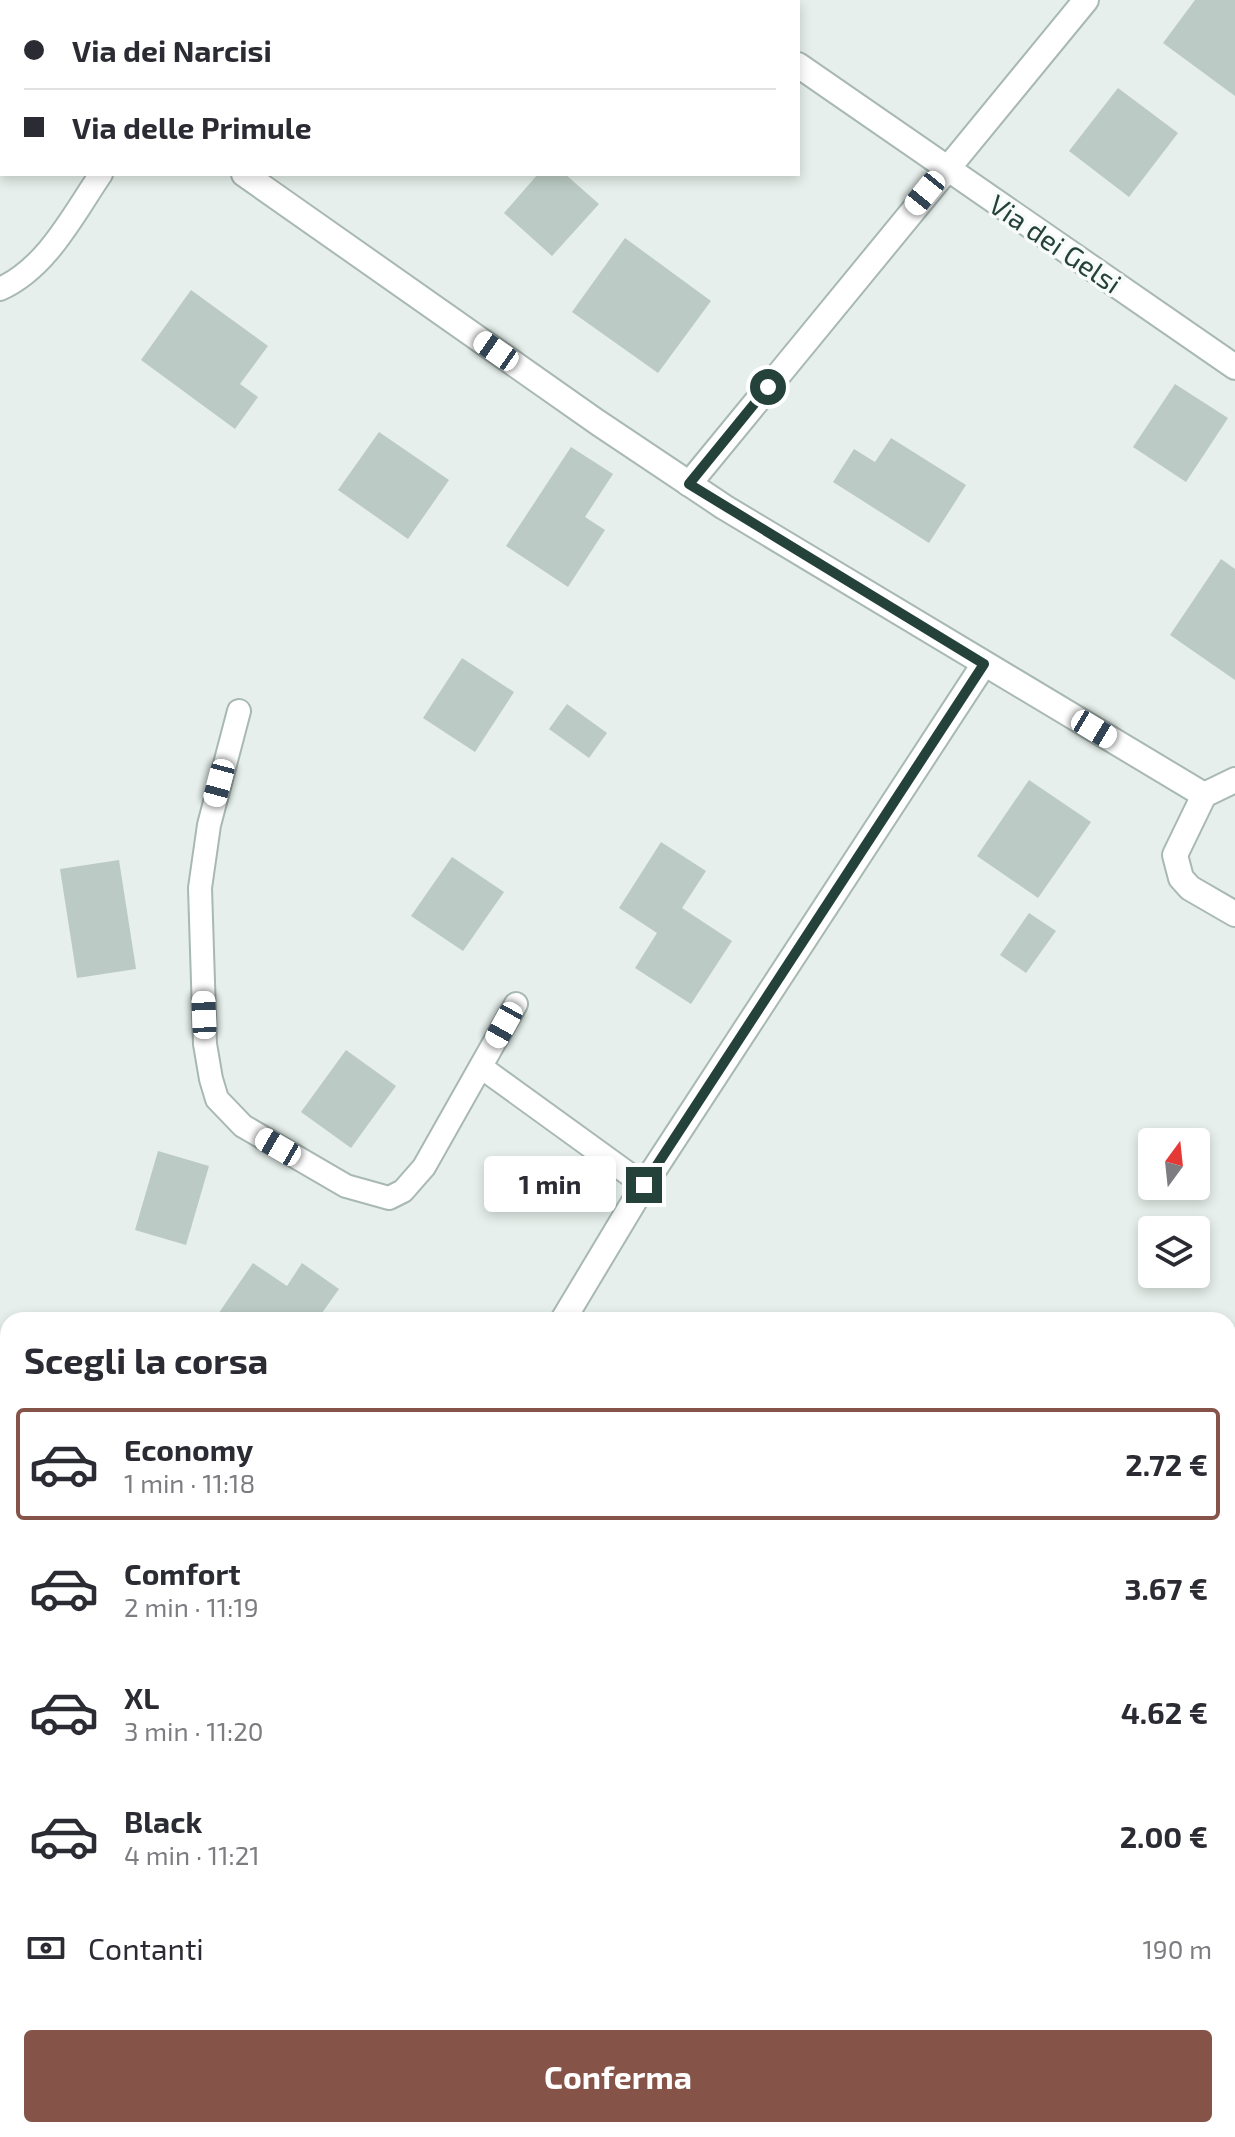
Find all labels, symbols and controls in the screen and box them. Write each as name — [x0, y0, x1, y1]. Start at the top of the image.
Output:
text: Via dei Narcisi — [72, 32, 272, 68]
text: Via delle Primule — [72, 109, 312, 145]
car — [901, 167, 949, 219]
street label: Via dei Gelsi — [983, 187, 1128, 300]
car — [469, 327, 523, 375]
route start — [750, 369, 786, 405]
car — [1067, 706, 1121, 752]
car — [201, 757, 237, 809]
car — [191, 991, 217, 1039]
car — [482, 998, 526, 1052]
car — [251, 1125, 305, 1169]
north arrow — [1138, 1128, 1210, 1200]
map controls — [1138, 1128, 1210, 1288]
callout: 1 min — [484, 1157, 616, 1213]
route end — [626, 1167, 662, 1203]
text: 1 min — [519, 1168, 581, 1199]
button: layers — [1138, 1216, 1210, 1288]
text: Scegli la corsa — [24, 1338, 268, 1381]
icon: car — [28, 1428, 100, 1500]
text: Economy — [124, 1431, 253, 1467]
text: 2.72 € — [1125, 1446, 1208, 1482]
text: 1 min · 11:18 — [124, 1467, 255, 1498]
icon: car — [28, 1552, 100, 1624]
text: Comfort — [124, 1555, 241, 1591]
text: 3.67 € — [1124, 1570, 1208, 1606]
text: 2 min · 11:19 — [124, 1591, 259, 1622]
icon: car — [28, 1676, 100, 1748]
text: XL — [124, 1679, 159, 1715]
text: 4.62 € — [1121, 1694, 1208, 1730]
text: 3 min · 11:20 — [124, 1715, 263, 1746]
icon: car — [28, 1800, 100, 1872]
text: Black — [124, 1803, 202, 1839]
text: 2.00 € — [1120, 1818, 1208, 1854]
text: 4 min · 11:21 — [124, 1839, 260, 1870]
icon: cash — [24, 1926, 68, 1970]
text: Contanti — [88, 1930, 204, 1966]
text: 190 m — [1143, 1933, 1212, 1964]
button: Conferma — [24, 2030, 1212, 2122]

